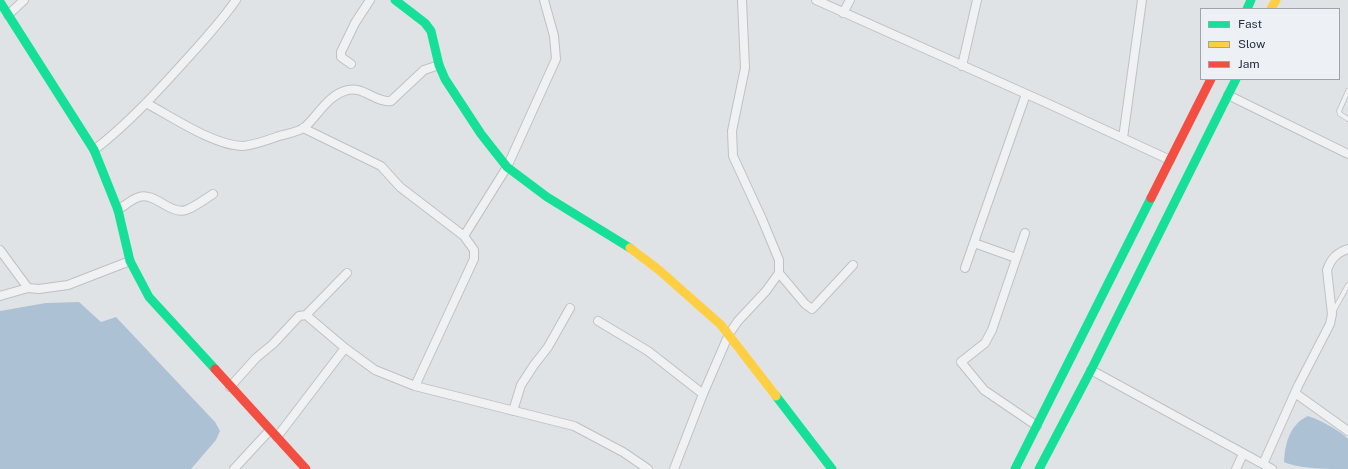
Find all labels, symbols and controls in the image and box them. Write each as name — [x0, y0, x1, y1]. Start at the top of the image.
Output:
legend — [1200, 8, 1340, 80]
text: Fast — [1238, 17, 1262, 31]
text: Slow — [1238, 37, 1265, 51]
text: Jam — [1238, 57, 1260, 71]

